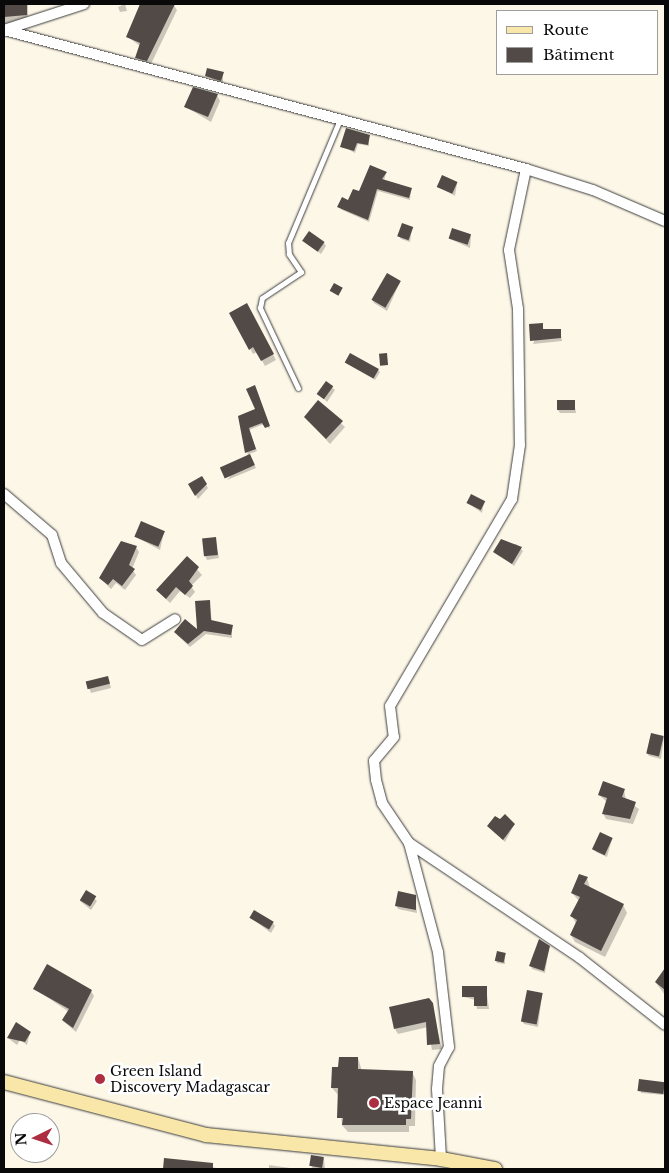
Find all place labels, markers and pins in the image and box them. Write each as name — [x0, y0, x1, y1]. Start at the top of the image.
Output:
place label: Green Island Discovery Madagascar — [110, 1063, 270, 1096]
marker: Green Island Discovery Madagascar — [94, 1073, 106, 1085]
place label: Espace Jeanni — [384, 1095, 482, 1111]
marker: Espace Jeanni — [368, 1097, 380, 1109]

